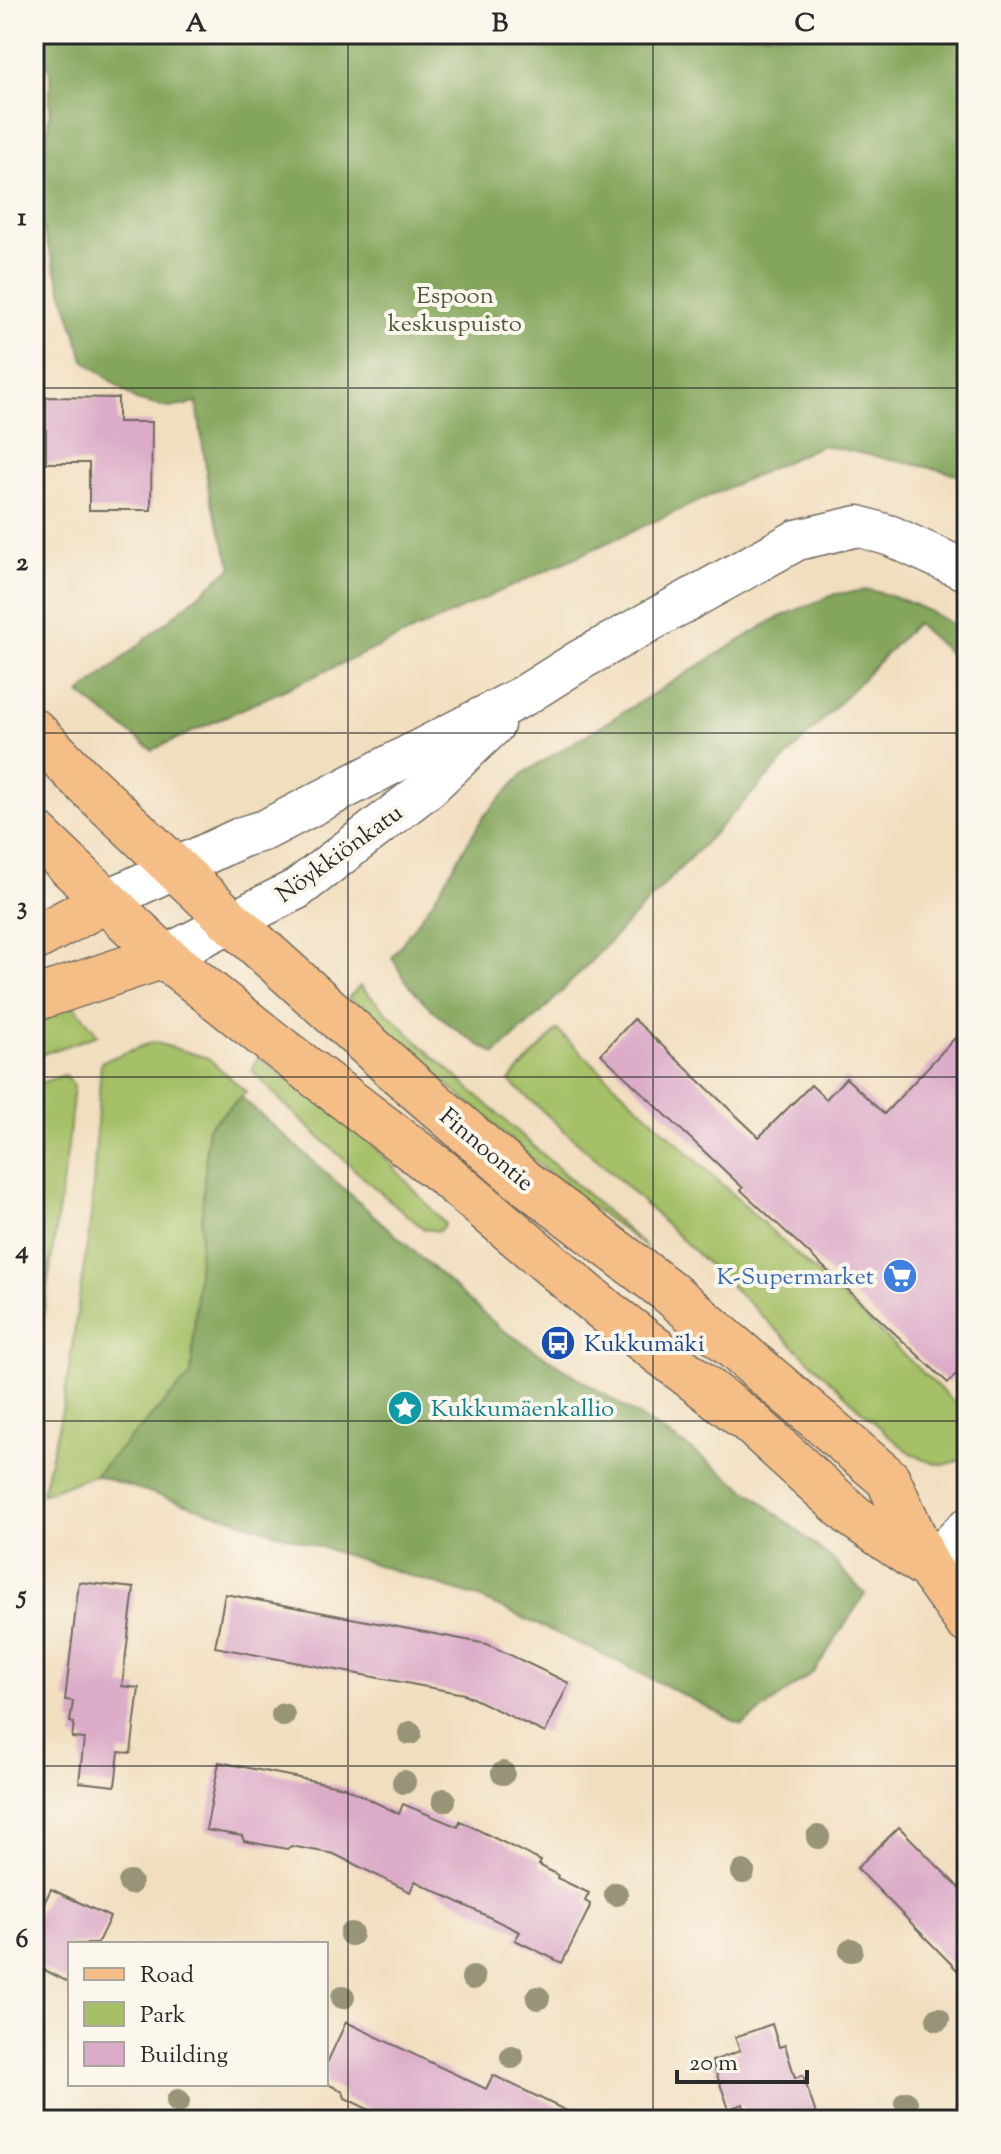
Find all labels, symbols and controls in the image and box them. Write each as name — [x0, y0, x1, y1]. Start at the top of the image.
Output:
text: A — [185, 6, 207, 43]
text: B — [492, 6, 509, 43]
text: C — [795, 6, 815, 43]
text: 1 — [18, 200, 27, 237]
park label: Espoon keskuspuisto — [388, 280, 522, 342]
text: 2 — [16, 545, 29, 582]
street label: Nöykkiönkatu — [270, 797, 411, 912]
text: 3 — [17, 889, 27, 926]
street label: Finnoontie — [431, 1101, 540, 1200]
text: 4 — [14, 1233, 29, 1270]
supermarket icon: K-Supermarket — [881, 1257, 919, 1295]
place label: K-Supermarket — [717, 1261, 874, 1295]
bus stop icon: Kukkumäki — [539, 1324, 577, 1362]
place label: Kukkumäki — [584, 1328, 705, 1362]
place icon: Kukkumäenkallio — [386, 1389, 424, 1427]
place label: Kukkumäenkallio — [431, 1393, 614, 1427]
text: 5 — [16, 1578, 27, 1615]
text: 6 — [16, 1922, 29, 1959]
legend — [68, 1942, 328, 2086]
text: Road — [140, 1959, 194, 1993]
text: Park — [140, 1999, 186, 2033]
scale bar — [677, 2034, 807, 2084]
text: Building — [140, 2039, 229, 2073]
text: 20 m — [689, 2047, 738, 2081]

